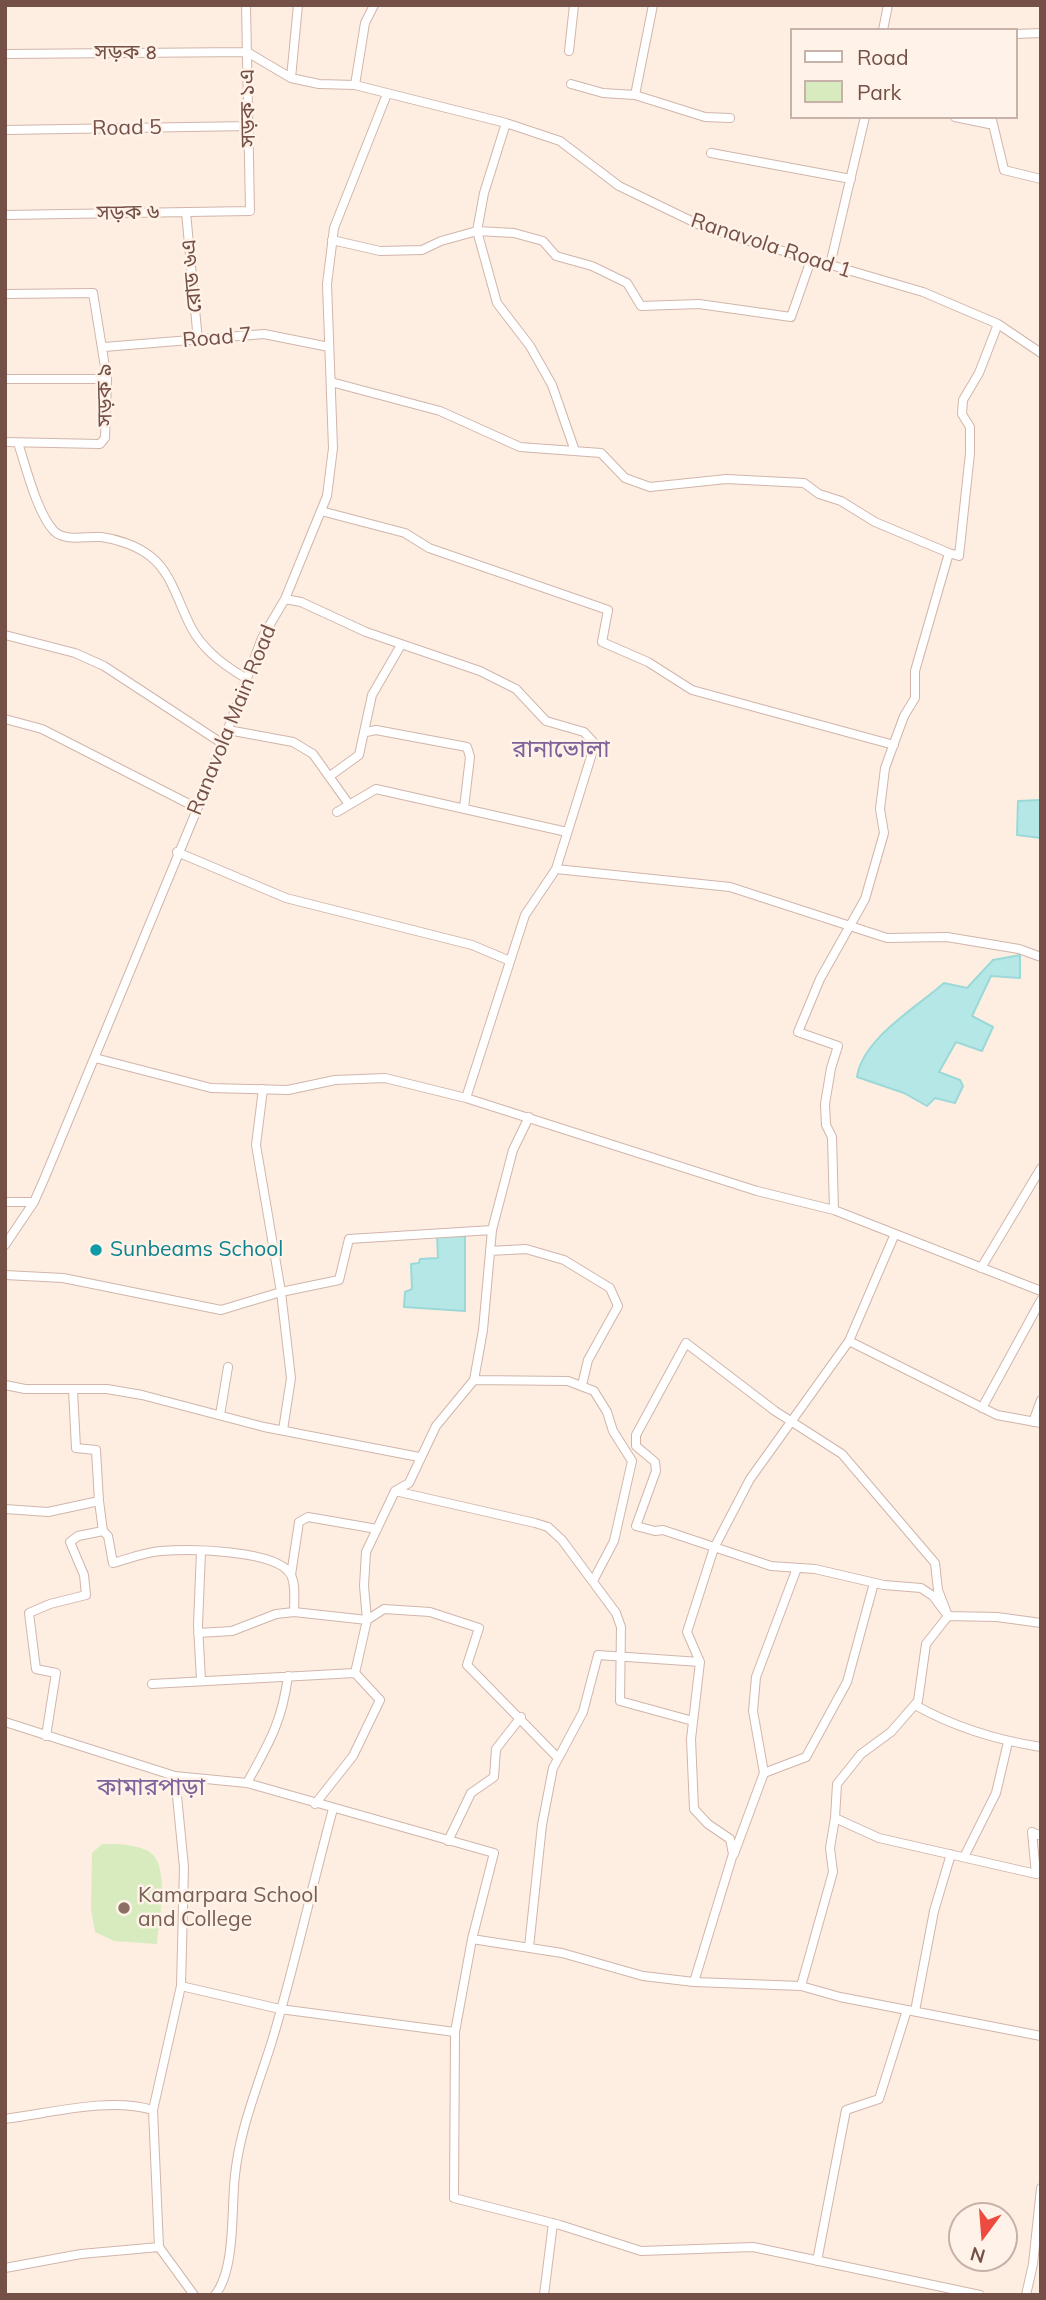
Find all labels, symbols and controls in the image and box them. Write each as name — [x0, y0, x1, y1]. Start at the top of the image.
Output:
legend — [790, 28, 1018, 119]
street label: সড়ক ৪ — [95, 40, 157, 66]
text: Road — [857, 44, 908, 70]
street label: সড়ক ১এ — [235, 69, 261, 147]
text: Park — [857, 79, 901, 105]
street label: Road 5 — [92, 115, 162, 141]
street label: সড়ক ৬ — [96, 200, 160, 226]
street label: Ranavola Road 1 — [687, 208, 855, 284]
street label: রোড ৬এ — [176, 238, 208, 314]
street label: Road 7 — [181, 322, 253, 354]
street label: সড়ক ৯ — [92, 363, 118, 427]
street label: Ranavola Main Road — [182, 621, 282, 819]
district label: রানাভোলা — [512, 736, 610, 764]
place label: Sunbeams School — [110, 1237, 283, 1263]
marker: Sunbeams School — [88, 1242, 104, 1258]
district label: কামারপাড়া — [97, 1774, 205, 1802]
place label: Kamarpara School and College — [138, 1883, 318, 1933]
marker: Kamarpara School and College — [116, 1900, 132, 1916]
north arrow — [948, 2202, 1018, 2272]
text: N — [968, 2242, 988, 2269]

